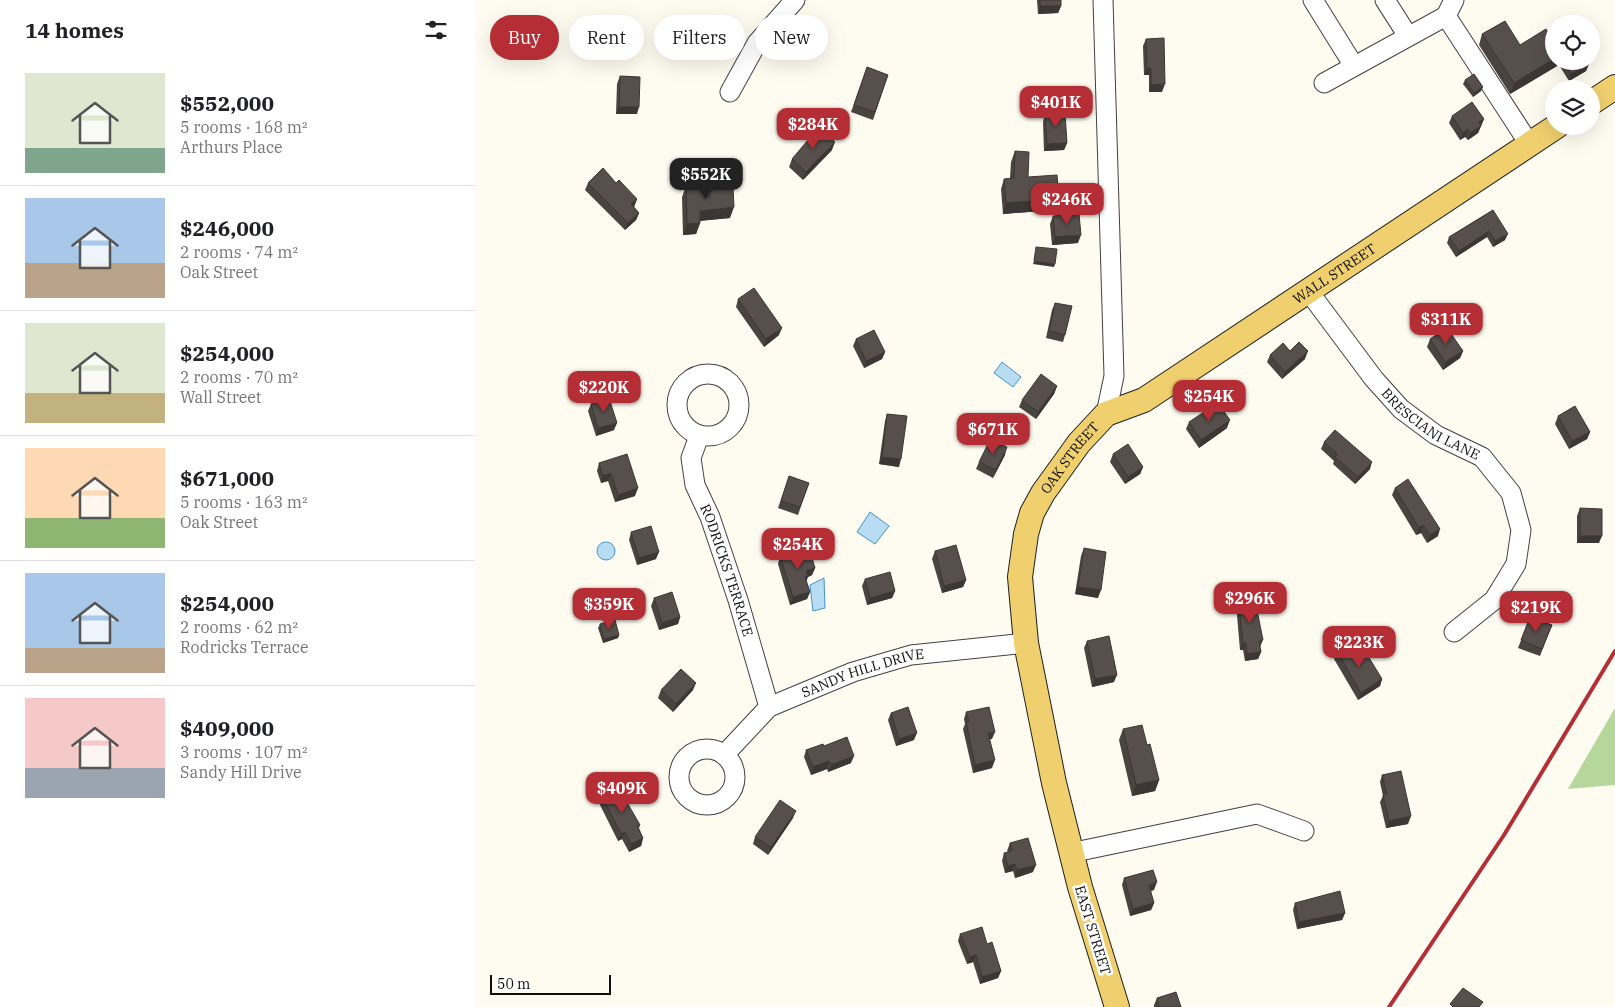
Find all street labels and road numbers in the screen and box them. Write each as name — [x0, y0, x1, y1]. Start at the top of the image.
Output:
street label: WALL STREET — [1289, 240, 1379, 308]
street label: BRESCIANI LANE — [1377, 384, 1483, 464]
street label: OAK STREET — [1036, 418, 1103, 497]
street label: RODRICKS TERRACE — [696, 501, 757, 639]
street label: SANDY HILL DRIVE — [799, 645, 925, 701]
street label: EAST STREET — [1071, 883, 1115, 977]

